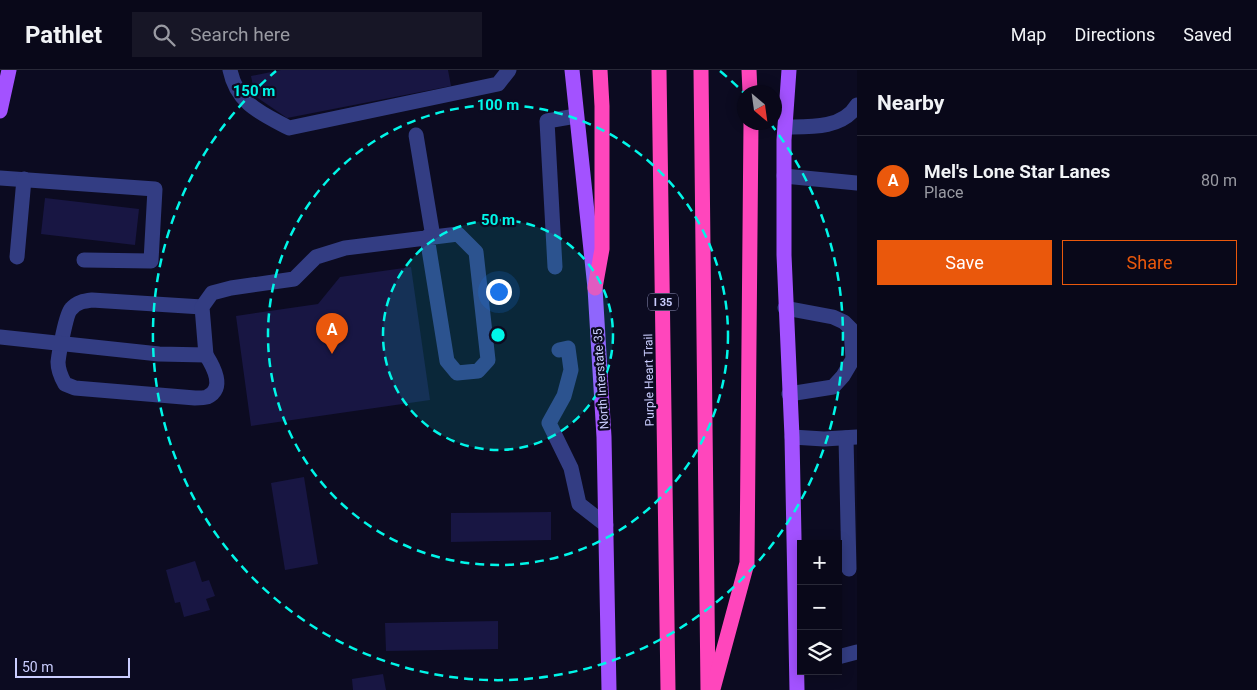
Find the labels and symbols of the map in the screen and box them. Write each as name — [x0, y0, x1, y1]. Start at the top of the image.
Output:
text: 150 m — [233, 82, 275, 100]
north arrow — [737, 85, 782, 130]
text: 100 m — [477, 96, 519, 114]
text: 50 m — [481, 211, 515, 229]
your location — [486, 279, 512, 305]
road number: I 35 — [648, 293, 678, 310]
pin: A — [316, 313, 348, 354]
centre of rings — [489, 326, 507, 344]
street label: North Interstate 35 — [590, 328, 612, 430]
street label: Purple Heart Trail — [641, 334, 657, 426]
scale bar — [15, 655, 130, 678]

